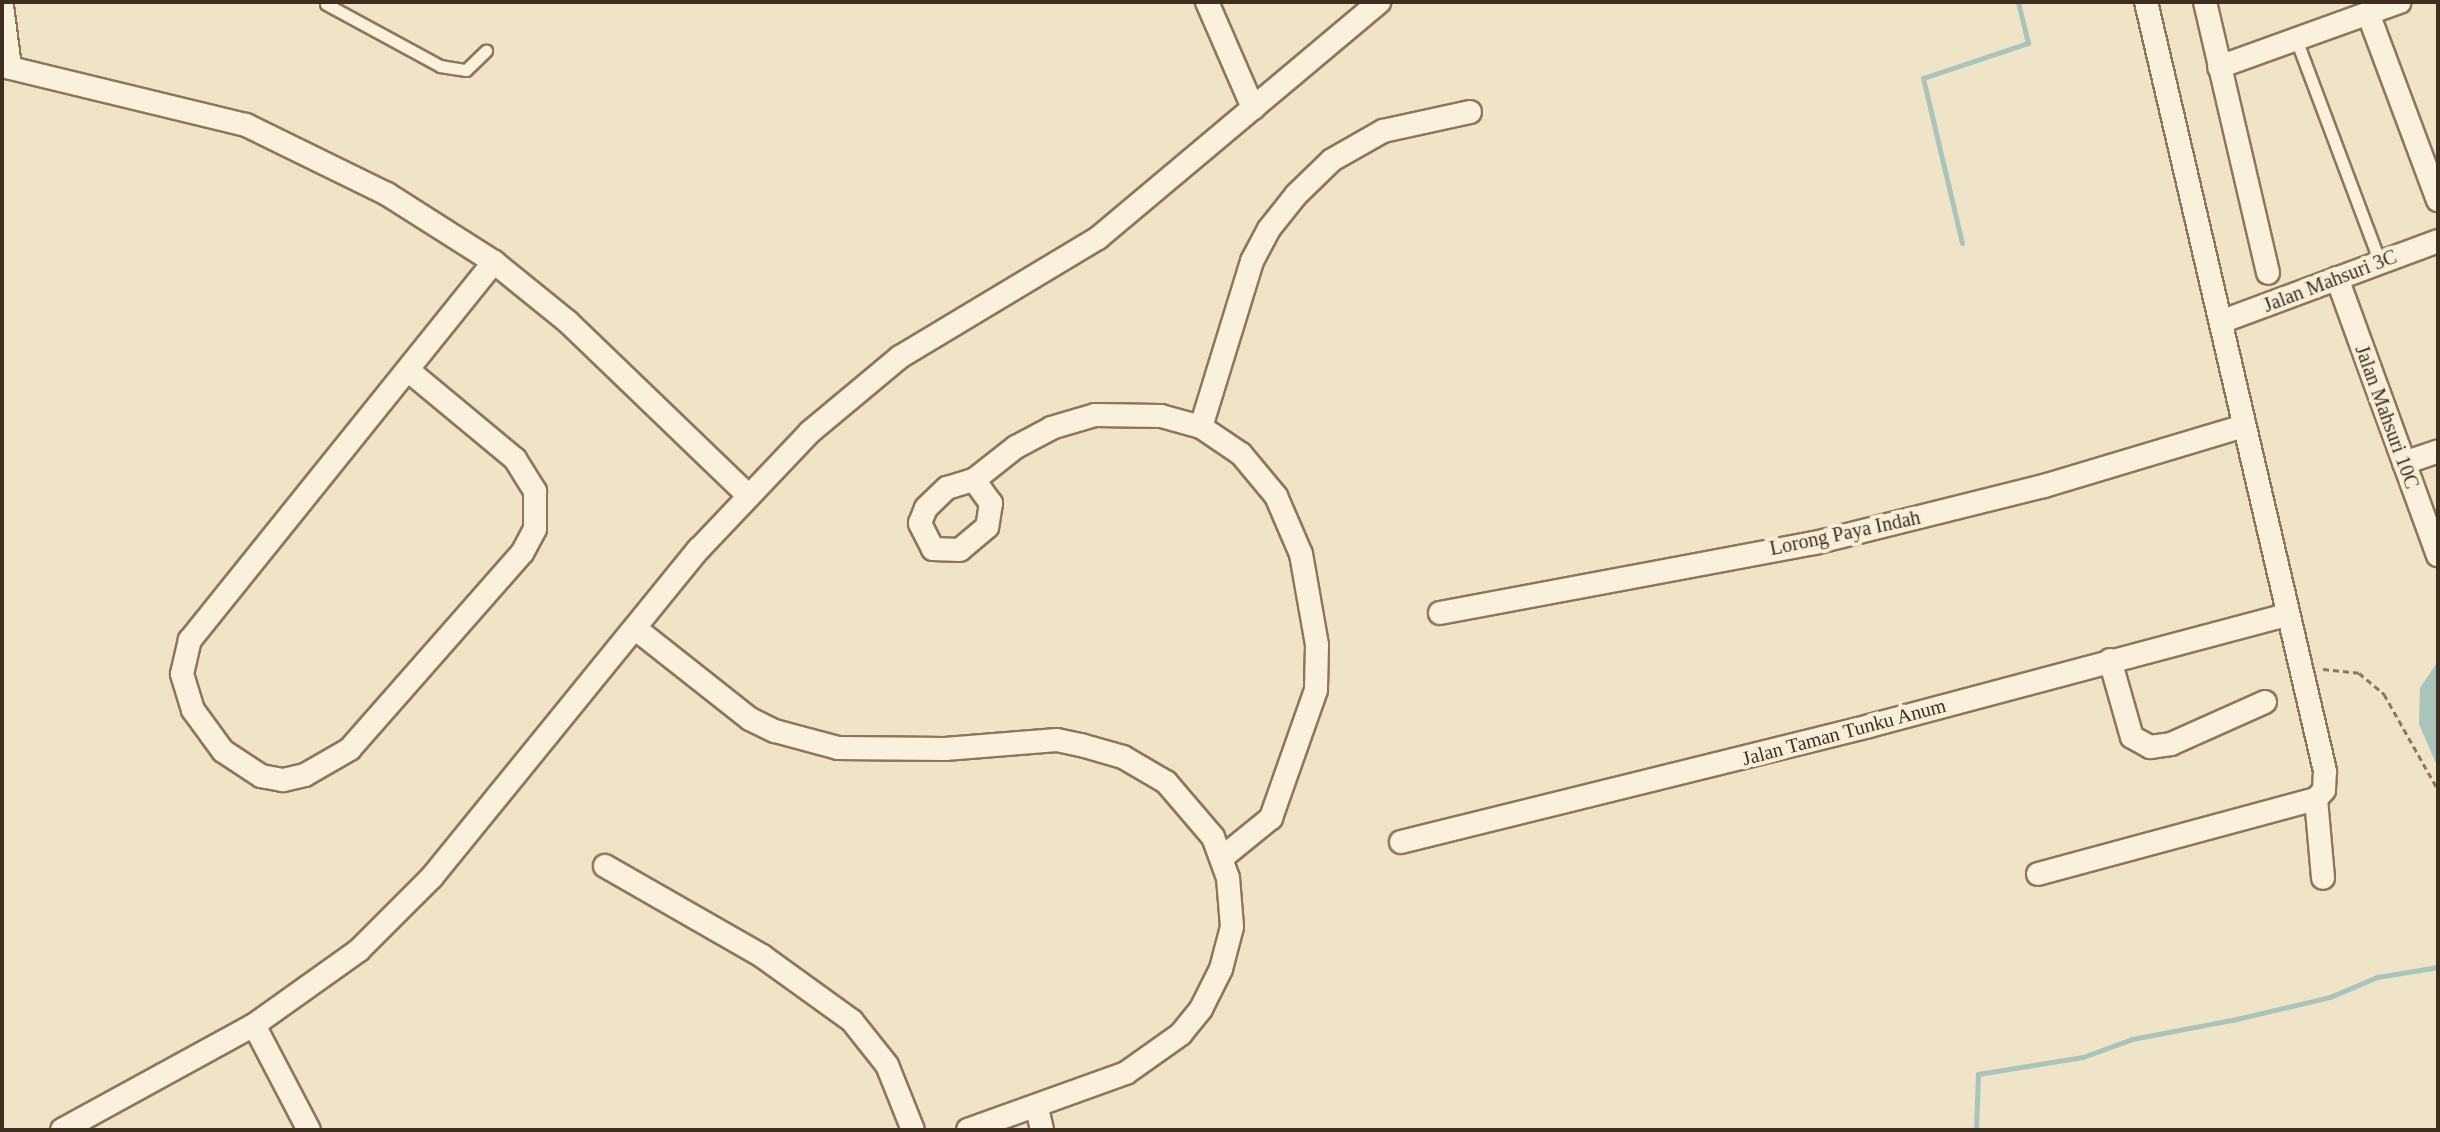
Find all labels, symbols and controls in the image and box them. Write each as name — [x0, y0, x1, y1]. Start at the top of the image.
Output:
street label: Jalan Mahsuri 3C — [2260, 245, 2400, 317]
street label: Jalan Mahsuri 10C — [2350, 342, 2424, 492]
street label: Lorong Paya Indah — [1768, 505, 1922, 561]
street label: Jalan Taman Tunku Anum — [1739, 693, 1949, 771]

